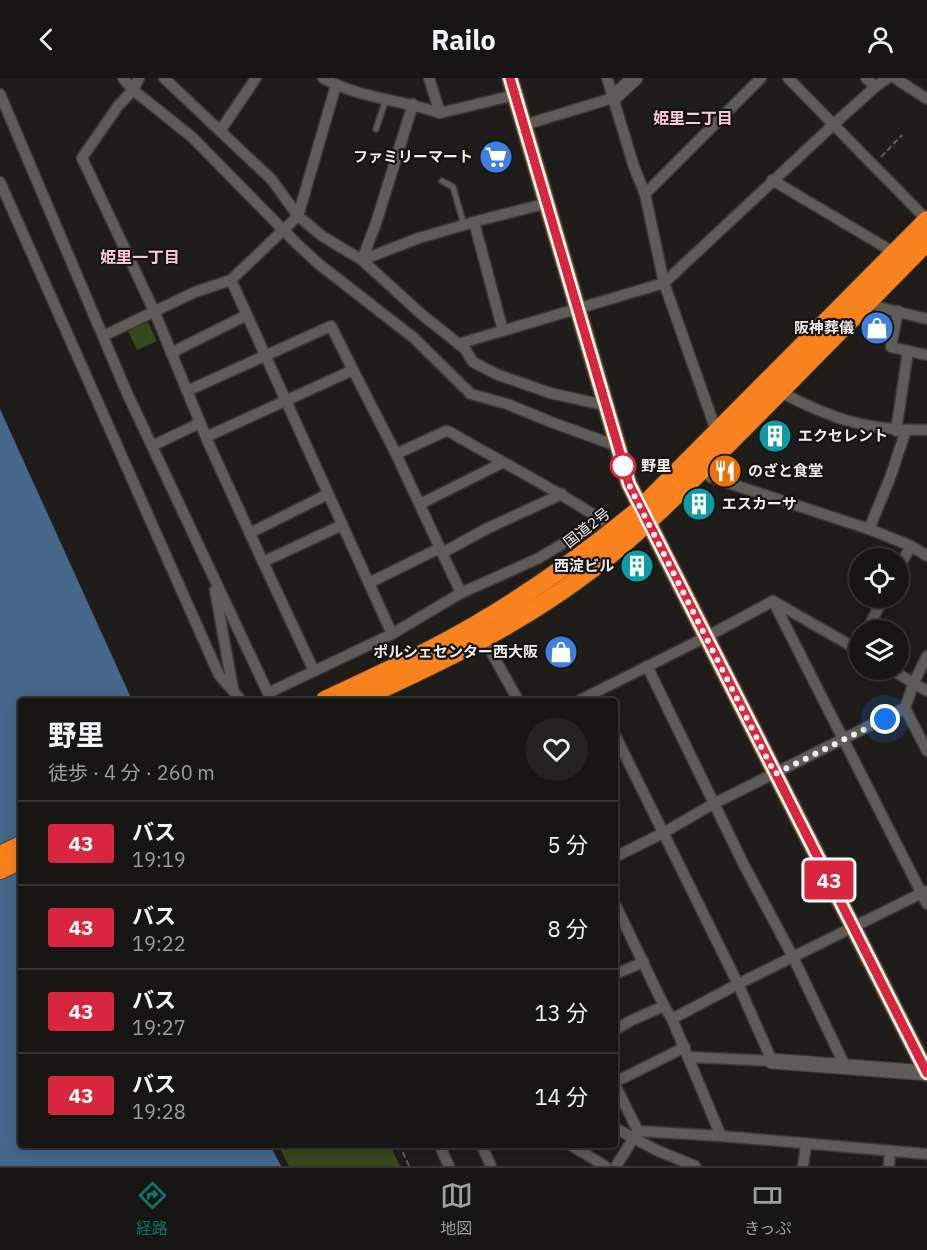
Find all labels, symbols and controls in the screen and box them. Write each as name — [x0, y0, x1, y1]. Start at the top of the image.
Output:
text: Railo — [431, 22, 496, 57]
icon: back — [30, 23, 63, 56]
icon: person — [864, 23, 897, 56]
district label: 姫里二丁目 — [653, 108, 733, 128]
supermarket icon: ファミリーマート — [478, 139, 514, 175]
place label: ファミリーマート — [353, 147, 473, 166]
district label: 姫里一丁目 — [100, 247, 180, 267]
shop icon: 阪神葬儀 — [859, 310, 895, 346]
place label: 阪神葬儀 — [794, 318, 854, 337]
building icon: エクセレント — [757, 418, 793, 454]
place label: エクセレント — [798, 426, 888, 445]
marker: 野里 — [610, 453, 636, 479]
restaurant icon: のざと食堂 — [707, 453, 743, 489]
place label: 野里 — [641, 456, 671, 475]
place label: のざと食堂 — [748, 461, 823, 480]
building icon: エスカーサ — [681, 486, 717, 522]
place label: エスカーサ — [722, 494, 797, 513]
street label: 国道2号 — [560, 503, 614, 552]
building icon: 西淀ビル — [619, 548, 655, 584]
map controls — [849, 548, 909, 680]
button: locate — [849, 548, 909, 608]
place label: 西淀ビル — [554, 556, 614, 575]
button: layers — [849, 620, 909, 680]
shop icon: ポルシェセンター西大阪 — [543, 634, 579, 670]
place label: ポルシェセンター西大阪 — [373, 642, 538, 661]
your location — [870, 704, 900, 734]
text: 野里 — [48, 716, 104, 753]
button: heart — [525, 718, 588, 781]
text: 徒歩 · 4 分 · 260 m — [48, 759, 215, 786]
text: バス — [132, 817, 176, 846]
text: 43 — [68, 829, 94, 857]
text: 5 分 — [548, 830, 588, 859]
text: 19:19 — [132, 846, 186, 873]
line badge: 43 — [802, 860, 856, 900]
text: 43 — [816, 866, 842, 894]
text: バス — [132, 901, 176, 930]
text: 43 — [68, 913, 94, 941]
text: 8 分 — [548, 914, 588, 943]
text: 19:22 — [132, 930, 186, 957]
text: バス — [132, 985, 176, 1014]
text: 43 — [68, 997, 94, 1025]
text: 13 分 — [534, 998, 588, 1027]
text: 19:27 — [132, 1014, 186, 1041]
text: バス — [132, 1069, 176, 1098]
text: 43 — [68, 1081, 94, 1109]
text: 14 分 — [534, 1082, 588, 1111]
text: 19:28 — [132, 1098, 186, 1125]
tab: 経路 — [136, 1179, 169, 1239]
tab: 地図 — [440, 1179, 473, 1239]
tab: きっぷ — [744, 1179, 791, 1239]

